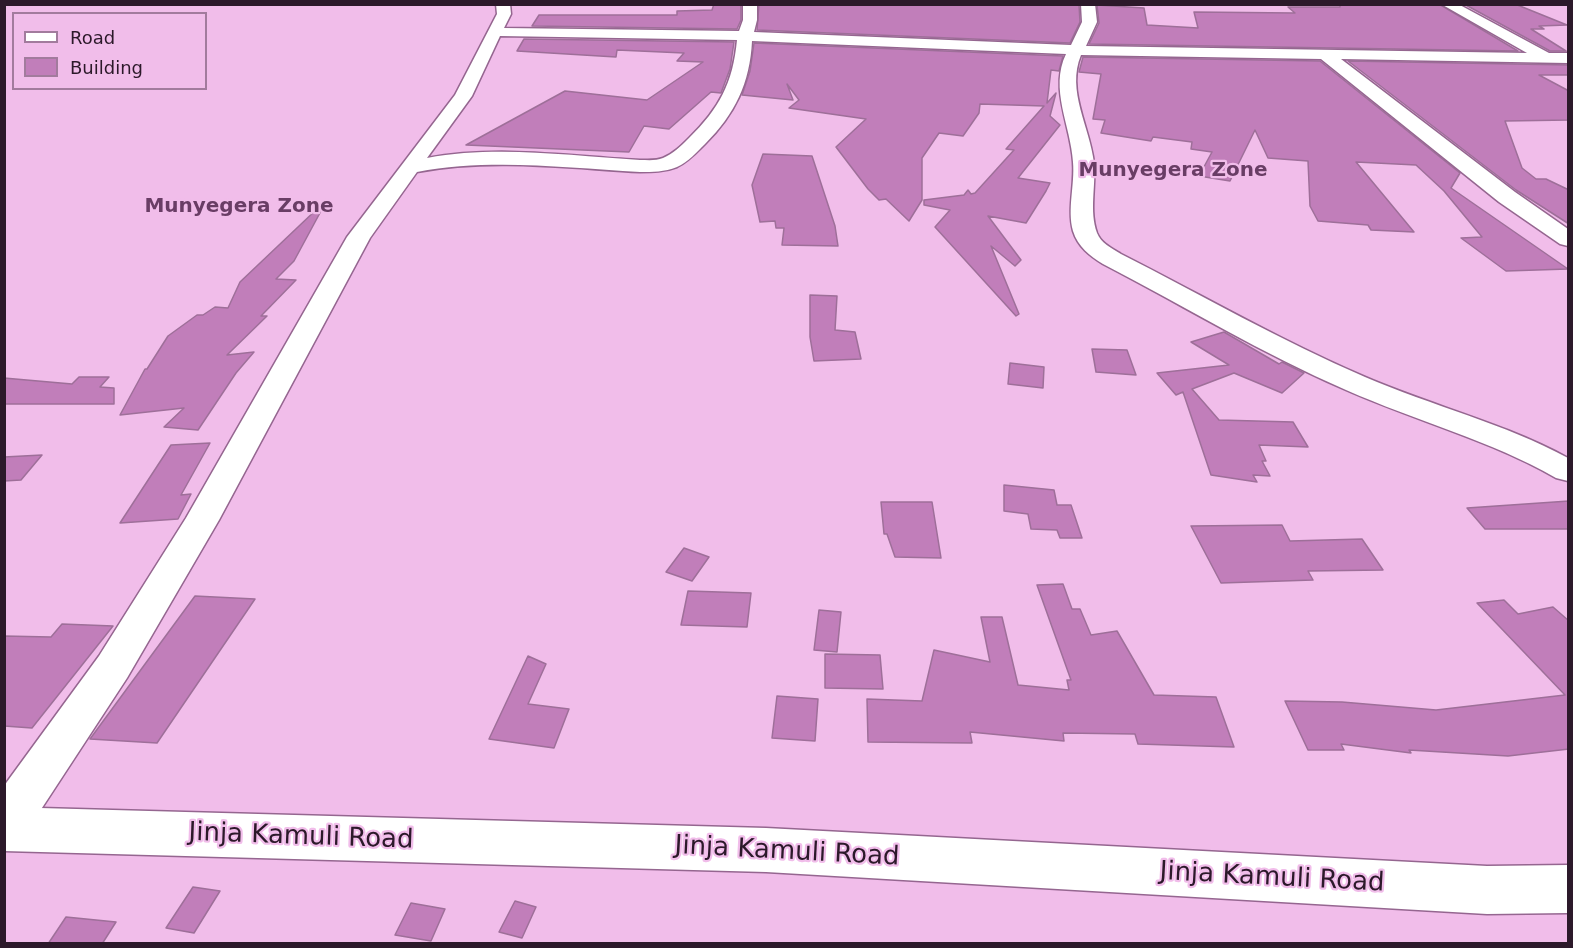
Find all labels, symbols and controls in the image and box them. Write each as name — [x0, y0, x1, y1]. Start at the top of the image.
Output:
legend — [12, 12, 207, 90]
text: Road — [70, 27, 115, 48]
text: Building — [70, 57, 143, 78]
district label: Munyegera Zone — [1078, 159, 1268, 183]
district label: Munyegera Zone — [144, 195, 334, 219]
street label: Jinja Kamuli Road — [188, 817, 414, 857]
street label: Jinja Kamuli Road — [674, 831, 900, 873]
street label: Jinja Kamuli Road — [1159, 857, 1385, 899]

